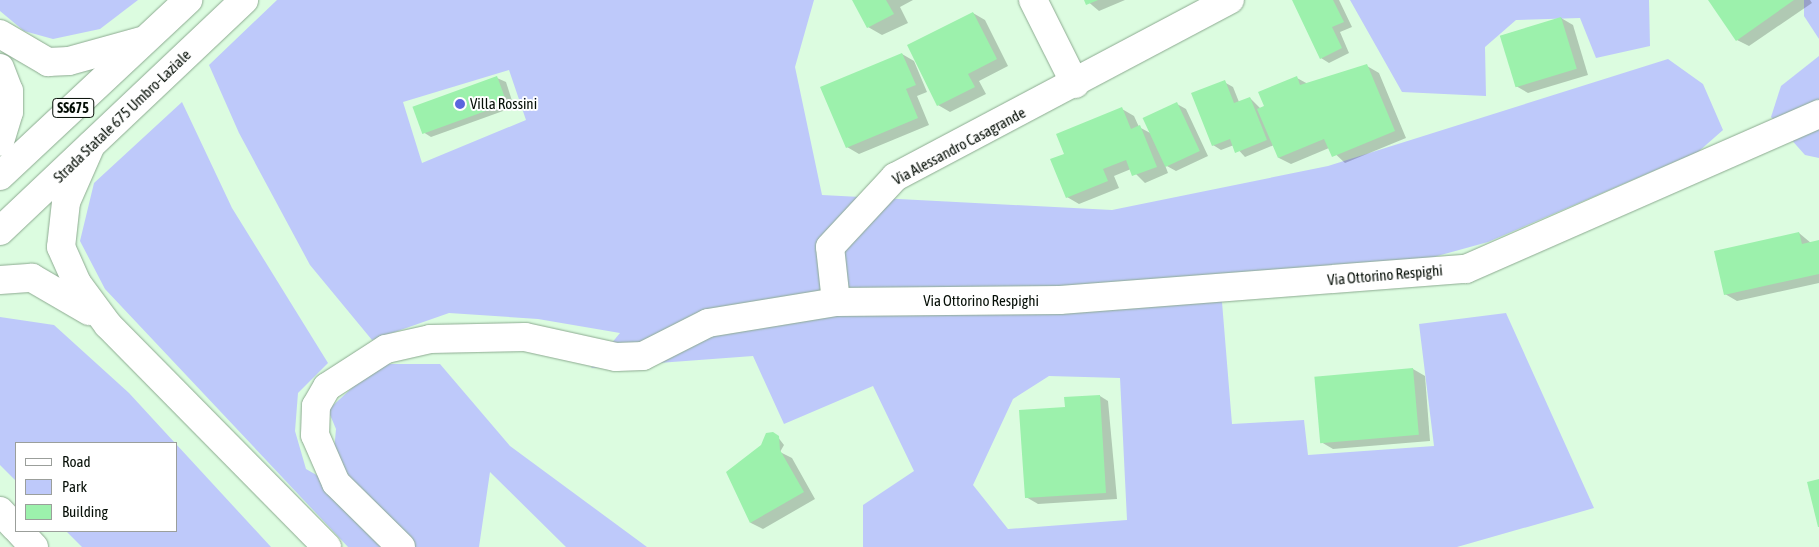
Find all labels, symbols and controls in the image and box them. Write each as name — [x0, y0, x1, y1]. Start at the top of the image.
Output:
street label: Strada Statale 675 Umbro-Laziale — [50, 46, 194, 186]
place label: Villa Rossini — [470, 95, 537, 113]
road number: SS675 — [52, 96, 94, 120]
marker: Villa Rossini — [454, 98, 466, 110]
street label: Via Alessandro Casagrande — [889, 103, 1029, 189]
street label: Via Ottorino Respighi — [1327, 261, 1443, 289]
street label: Via Ottorino Respighi — [923, 292, 1039, 310]
legend — [15, 442, 178, 532]
text: Road — [62, 453, 91, 470]
text: Park — [62, 478, 87, 495]
text: Building — [62, 503, 108, 520]

